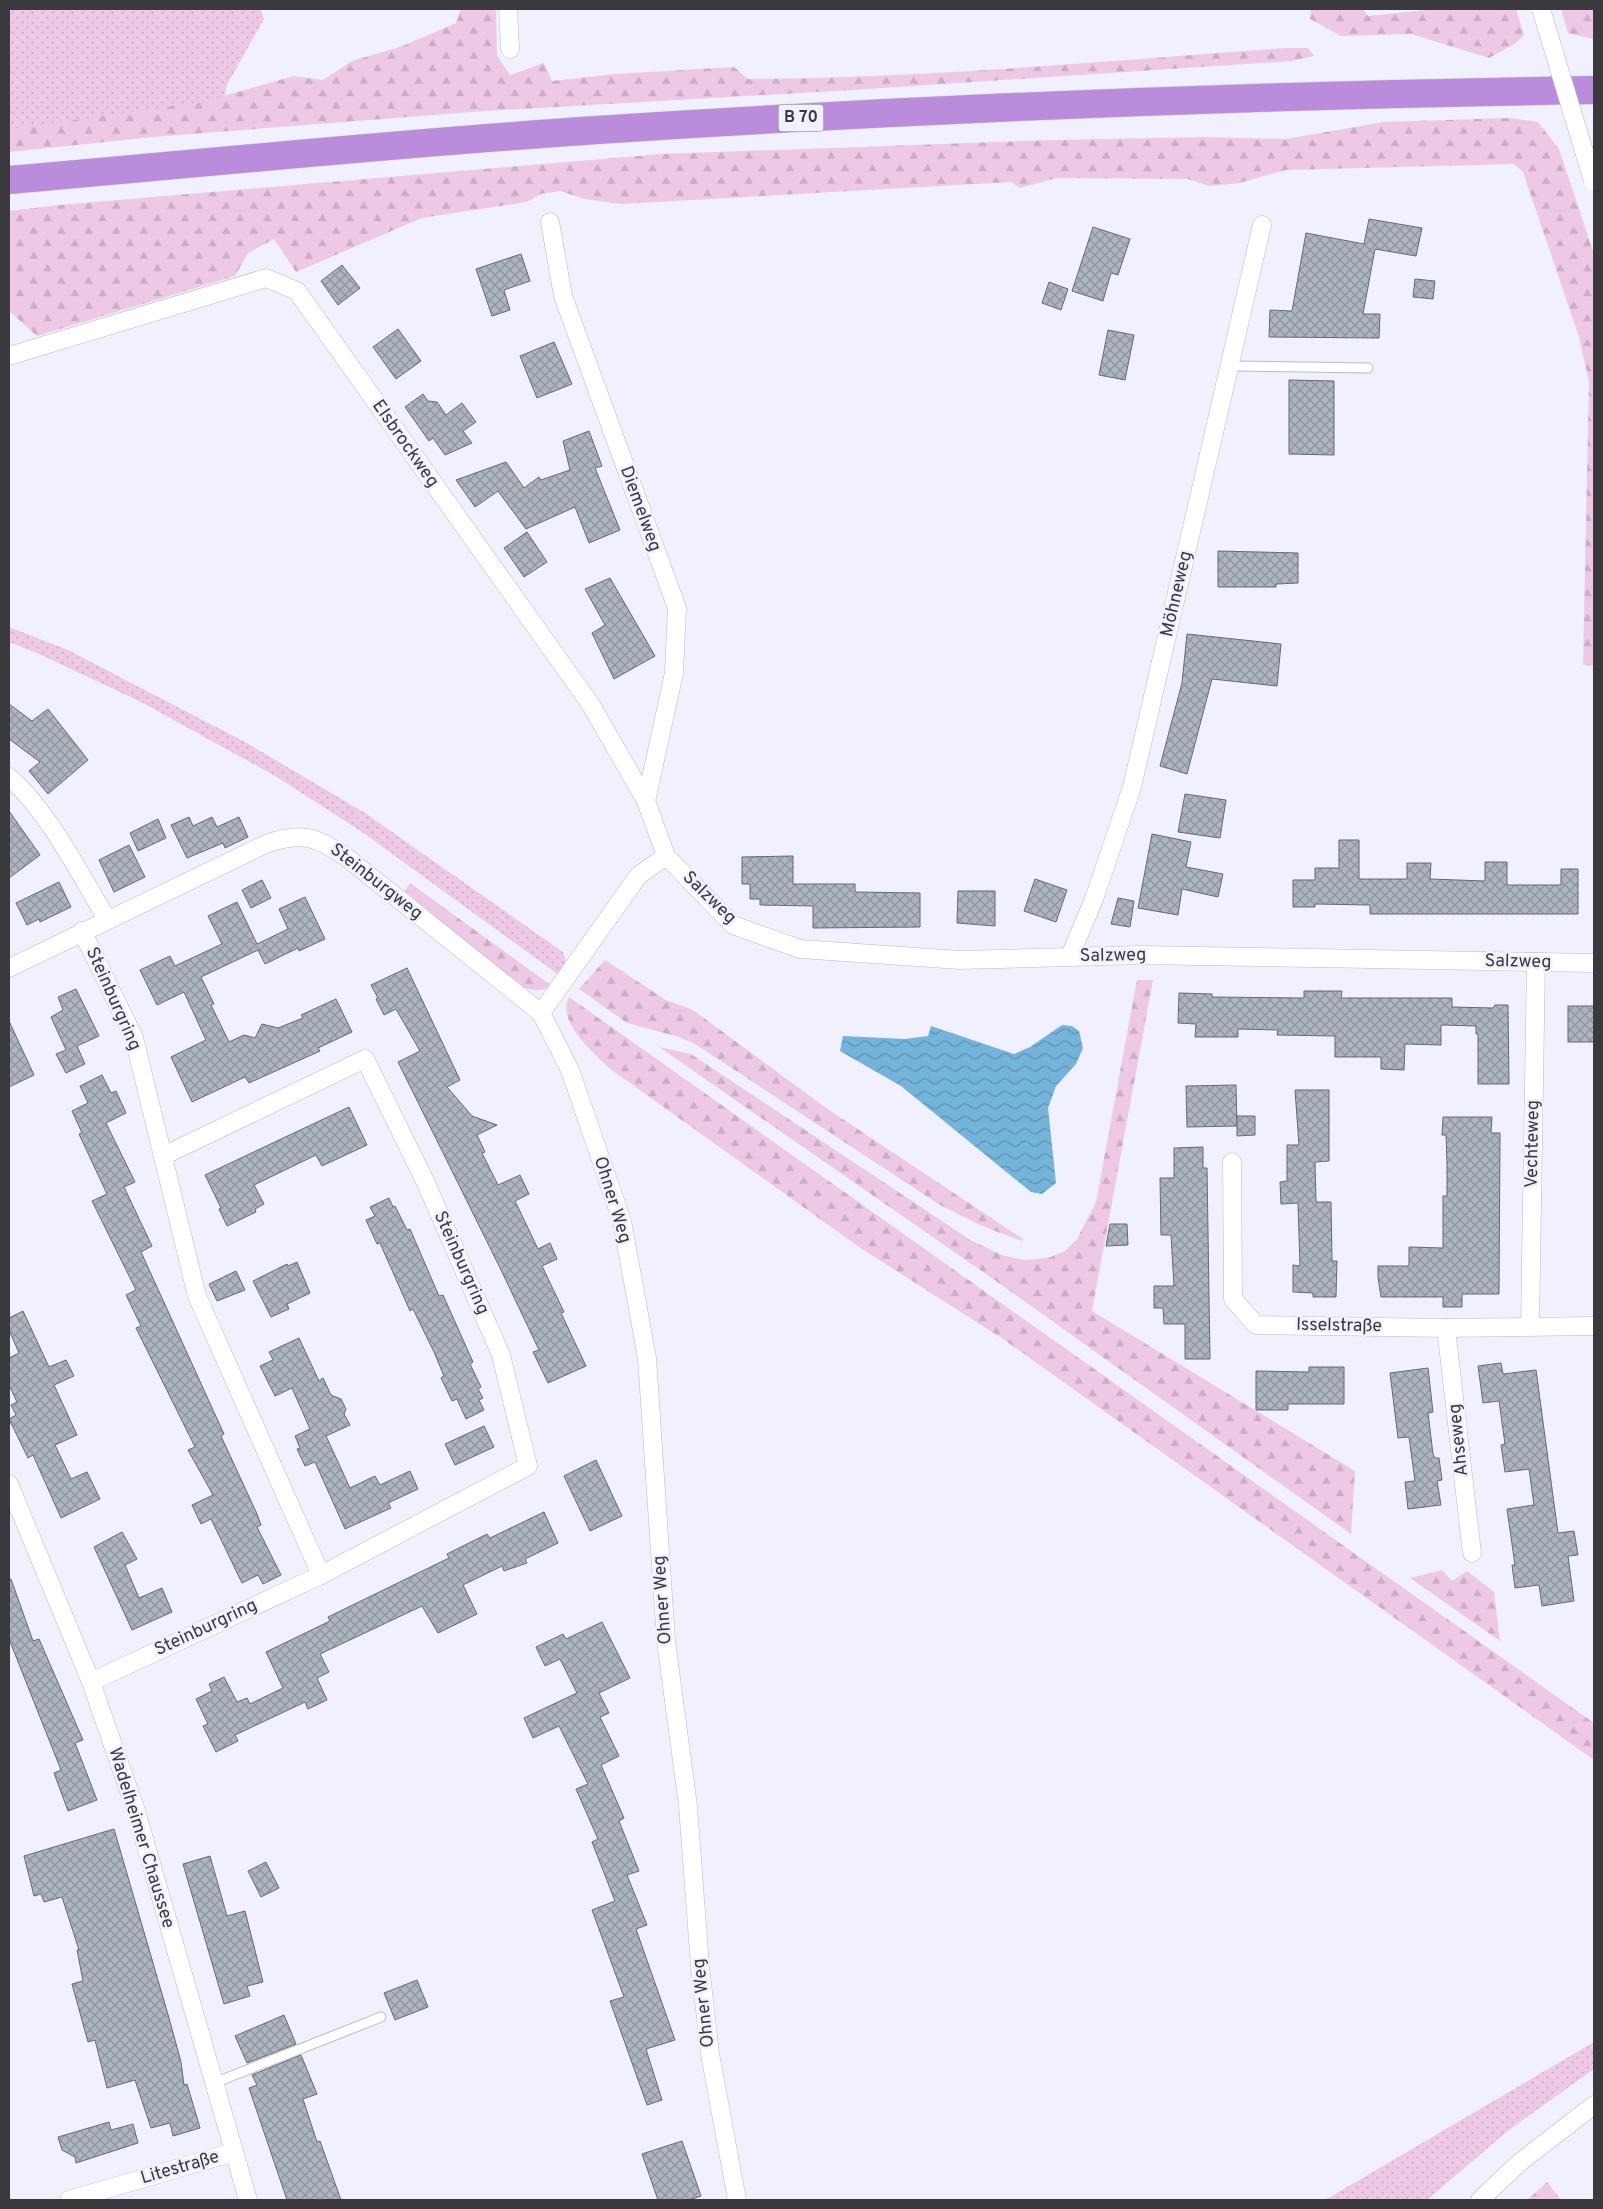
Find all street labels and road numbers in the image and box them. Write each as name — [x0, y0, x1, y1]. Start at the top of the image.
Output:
road number: B 70 — [778, 105, 824, 132]
street label: Elsbrockweg — [366, 396, 444, 492]
street label: Diemelweg — [614, 463, 666, 555]
street label: Möhneweg — [1156, 549, 1198, 639]
street label: Steinburgweg — [325, 839, 427, 925]
street label: Salzweg — [677, 867, 741, 929]
street label: Steinburgring — [80, 944, 146, 1054]
street label: Salzweg — [1079, 944, 1147, 968]
street label: Salzweg — [1484, 950, 1552, 974]
street label: Vechteweg — [1521, 1100, 1545, 1188]
street label: Ohner Weg — [588, 1154, 636, 1246]
street label: Steinburgring — [428, 1208, 494, 1318]
street label: Isselstraße — [1296, 1314, 1382, 1338]
street label: Ahseweg — [1444, 1403, 1474, 1477]
street label: Ohner Weg — [648, 1555, 678, 1645]
street label: Steinburgring — [151, 1594, 261, 1662]
street label: Wadelheimer Chaussee — [103, 1745, 179, 1931]
street label: Ohner Weg — [688, 1957, 720, 2049]
street label: Litestraße — [138, 2146, 222, 2190]

